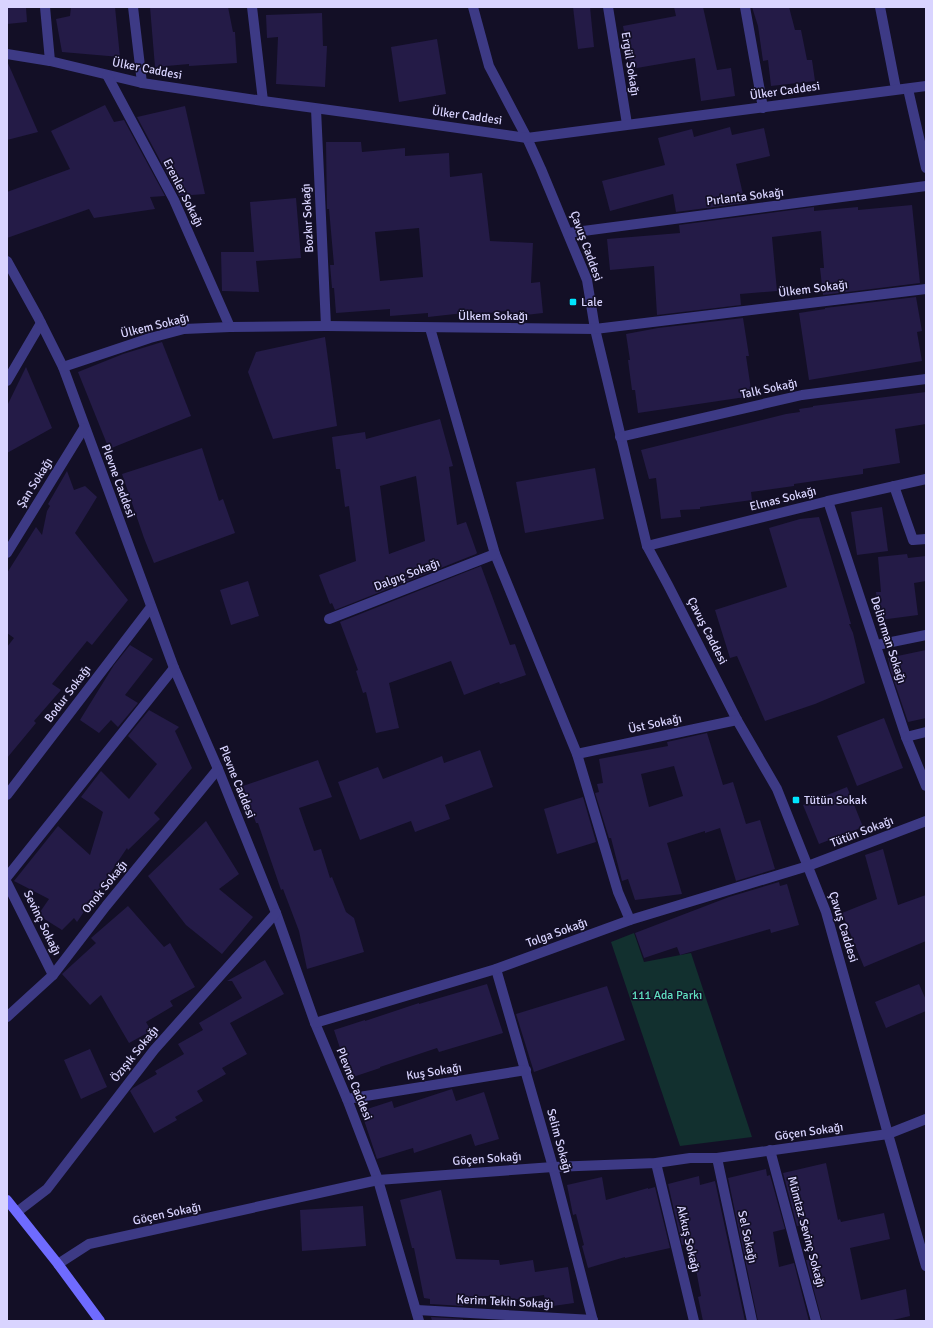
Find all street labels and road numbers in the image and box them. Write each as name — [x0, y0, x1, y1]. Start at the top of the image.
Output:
street label: Ergül Sokağı — [618, 31, 642, 97]
street label: Ülker Caddesi — [111, 55, 183, 83]
street label: Ülker Caddesi — [749, 79, 821, 103]
street label: Ülker Caddesi — [431, 104, 503, 128]
street label: Erenler Sokağı — [159, 156, 207, 230]
street label: Bozkır Sokağı — [299, 183, 317, 253]
street label: Pırlanta Sokağı — [705, 185, 785, 209]
street label: Çavuş Caddesi — [566, 209, 606, 283]
street label: Ülkem Sokağı — [777, 277, 849, 301]
street label: Ülkem Sokağı — [458, 309, 528, 324]
street label: Ülkem Sokağı — [119, 310, 191, 342]
street label: Talk Sokağı — [739, 376, 799, 402]
street label: Plevne Caddesi — [98, 442, 138, 520]
street label: Şan Sokağı — [14, 455, 56, 511]
street label: Elmas Sokağı — [748, 483, 818, 515]
street label: Dalgıç Sokağı — [372, 556, 442, 594]
street label: Çavuş Caddesi — [684, 595, 730, 667]
street label: Deliorman Sokağı — [867, 595, 909, 685]
street label: Bodur Sokağı — [42, 662, 94, 726]
street label: Üst Sokağı — [627, 711, 683, 737]
street label: Plevne Caddesi — [216, 743, 258, 821]
street label: Tütün Sokağı — [828, 813, 896, 851]
street label: Onok Sokağı — [79, 857, 131, 917]
street label: Sevinç Sokağı — [20, 888, 64, 958]
street label: Çavuş Caddesi — [825, 890, 861, 964]
street label: Tolga Sokağı — [524, 915, 590, 951]
street label: Özışık Sokağı — [108, 1023, 162, 1085]
street label: Plevne Caddesi — [333, 1045, 375, 1123]
street label: Kuş Sokağı — [405, 1060, 463, 1084]
street label: Selim Sokağı — [543, 1107, 575, 1175]
street label: Göçen Sokağı — [774, 1120, 844, 1144]
street label: Göçen Sokağı — [452, 1149, 522, 1169]
street label: Mümtaz Sevinç Sokağı — [784, 1175, 828, 1289]
street label: Göçen Sokağı — [132, 1199, 202, 1229]
street label: Akkuş Sokağı — [673, 1204, 703, 1274]
street label: Sel Sokağı — [734, 1209, 760, 1265]
street label: Kerim Tekin Sokağı — [456, 1292, 554, 1312]

